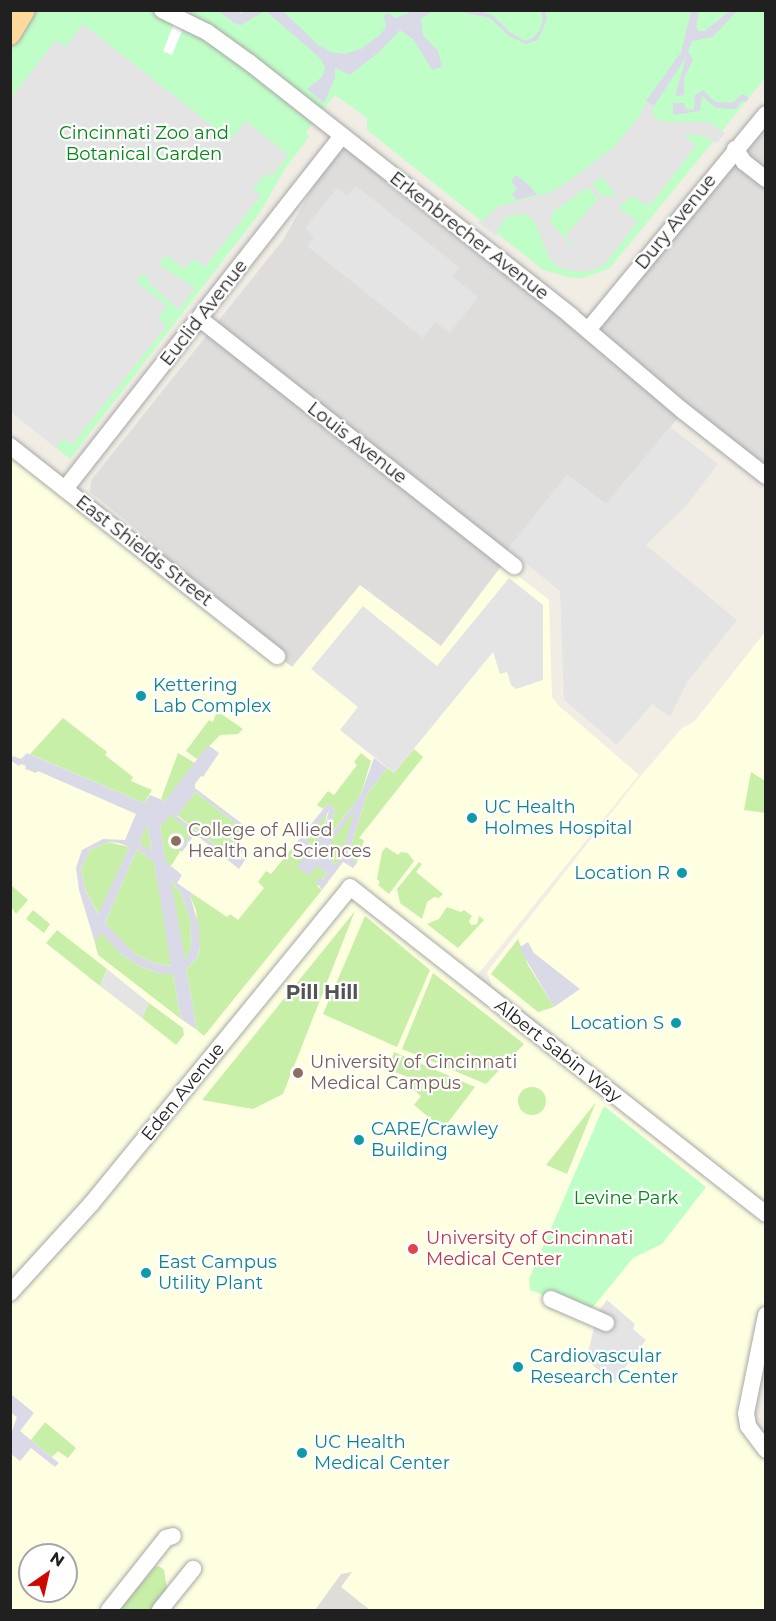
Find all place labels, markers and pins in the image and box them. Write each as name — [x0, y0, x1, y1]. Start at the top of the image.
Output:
place label: Kettering Lab Complex — [153, 675, 271, 718]
marker: Kettering Lab Complex — [134, 689, 148, 703]
place label: UC Health Holmes Hospital — [484, 797, 632, 840]
marker: UC Health Holmes Hospital — [465, 811, 479, 825]
place label: College of Allied Health and Sciences — [188, 820, 371, 862]
marker: College of Allied Health and Sciences — [169, 834, 183, 848]
place label: Location R — [574, 862, 670, 884]
marker: Location R — [675, 866, 689, 880]
place label: Location S — [570, 1012, 664, 1034]
marker: Location S — [669, 1016, 683, 1030]
place label: University of Cincinnati Medical Campus — [310, 1052, 517, 1094]
marker: University of Cincinnati Medical Campus — [291, 1066, 305, 1080]
place label: CARE/Crawley Building — [371, 1119, 498, 1162]
marker: CARE/Crawley Building — [352, 1133, 366, 1147]
place label: University of Cincinnati Medical Center — [426, 1228, 633, 1270]
marker: University of Cincinnati Medical Center — [404, 1240, 422, 1258]
place label: East Campus Utility Plant — [158, 1252, 277, 1294]
marker: East Campus Utility Plant — [139, 1266, 153, 1280]
place label: Cardiovascular Research Center — [530, 1346, 678, 1388]
marker: Cardiovascular Research Center — [511, 1360, 525, 1374]
place label: UC Health Medical Center — [314, 1432, 450, 1474]
marker: UC Health Medical Center — [295, 1446, 309, 1460]

